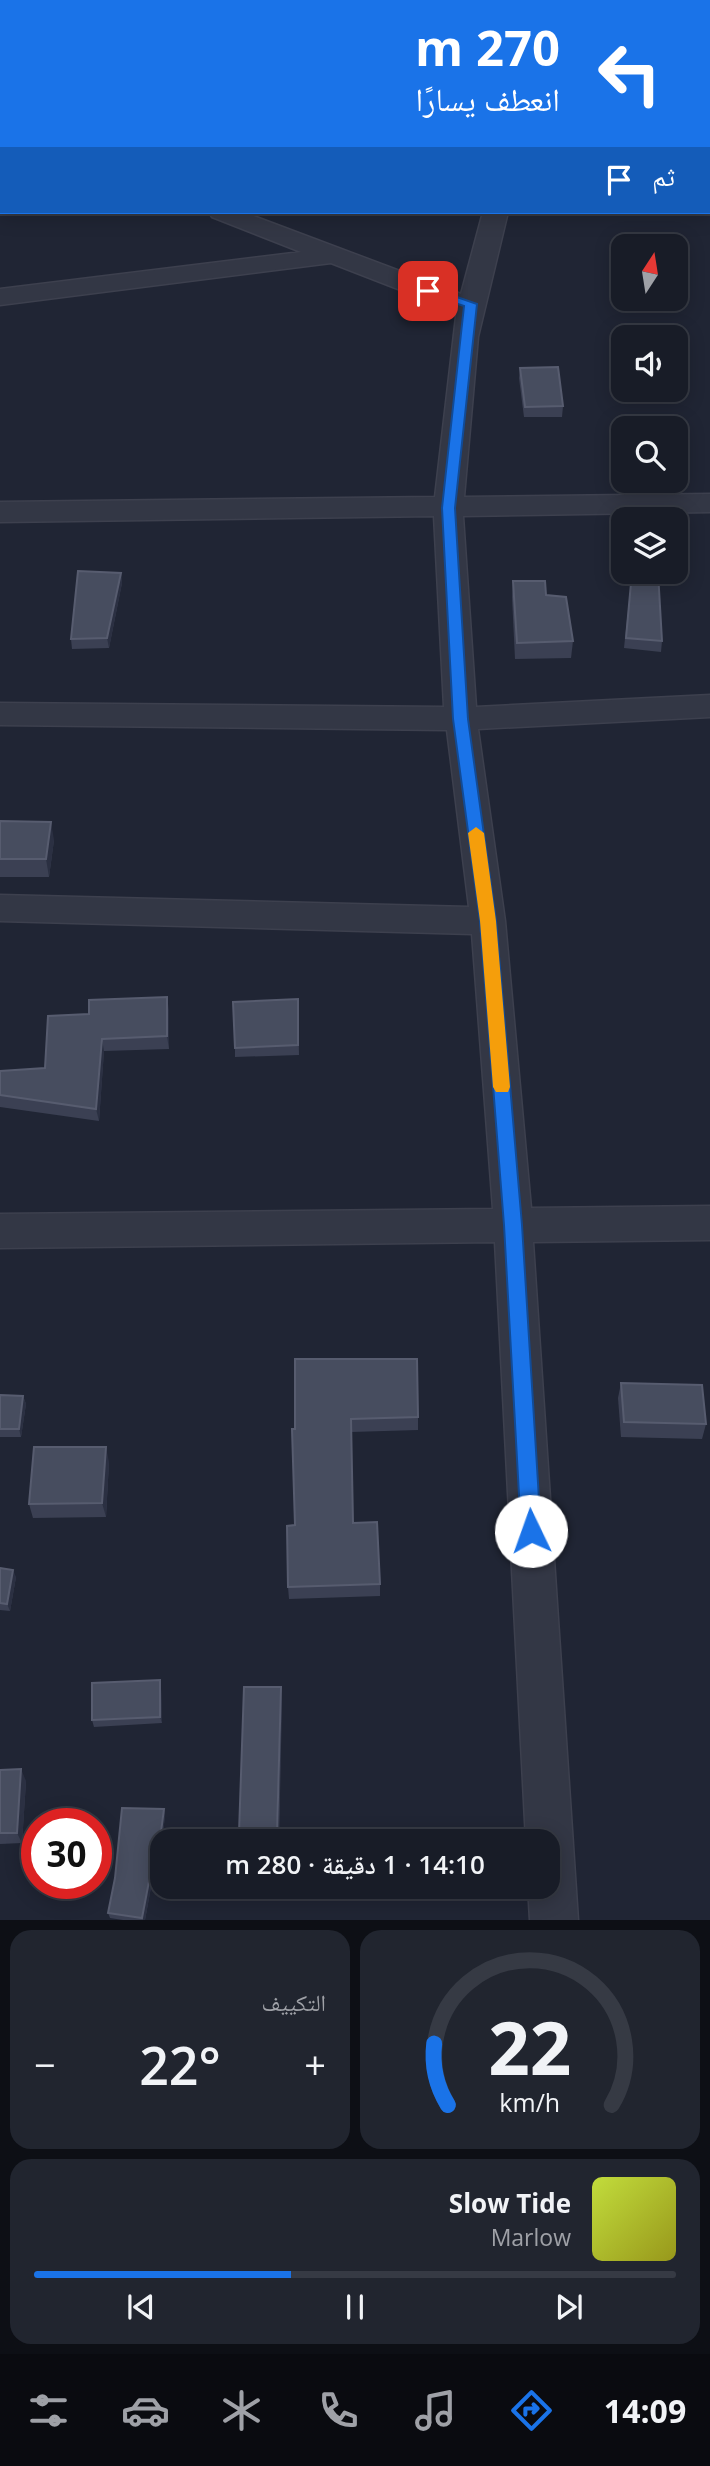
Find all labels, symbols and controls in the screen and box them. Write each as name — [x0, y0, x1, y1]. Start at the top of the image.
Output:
text: 270 m — [415, 14, 560, 80]
icon: left — [584, 28, 675, 119]
text: انعطف يسارًا — [415, 77, 560, 120]
text: ثم — [652, 158, 675, 194]
icon: arrive — [600, 161, 638, 199]
north arrow — [611, 234, 688, 312]
map controls — [611, 234, 688, 584]
pin — [398, 261, 458, 321]
icon: arrive — [409, 272, 447, 310]
button: sound — [611, 325, 688, 402]
button: search — [611, 416, 688, 493]
button: layers — [611, 507, 688, 584]
position arrow — [494, 1494, 568, 1568]
speed limit sign: 30 — [21, 1808, 112, 1899]
text: 14:10 · 1 دقيقة · 280 m — [225, 1846, 485, 1882]
text: التكييف — [261, 1986, 326, 2018]
text: 22 — [488, 1998, 572, 2097]
text: 22° — [139, 2029, 221, 2100]
text: − — [34, 2038, 56, 2090]
text: + — [304, 2038, 326, 2090]
text: km/h — [500, 2085, 560, 2119]
text: Slow Tide — [449, 2185, 571, 2221]
text: Marlow — [491, 2221, 571, 2253]
icon: previous — [122, 2288, 160, 2326]
icon: pause — [336, 2288, 374, 2326]
icon: next — [550, 2288, 588, 2326]
icon: filters — [24, 2386, 73, 2435]
icon: car — [121, 2386, 170, 2435]
icon: climate — [217, 2386, 266, 2435]
icon: phone — [314, 2386, 363, 2435]
icon: music — [411, 2386, 460, 2435]
icon: directions — [507, 2386, 556, 2435]
text: 14:09 — [604, 2389, 686, 2432]

